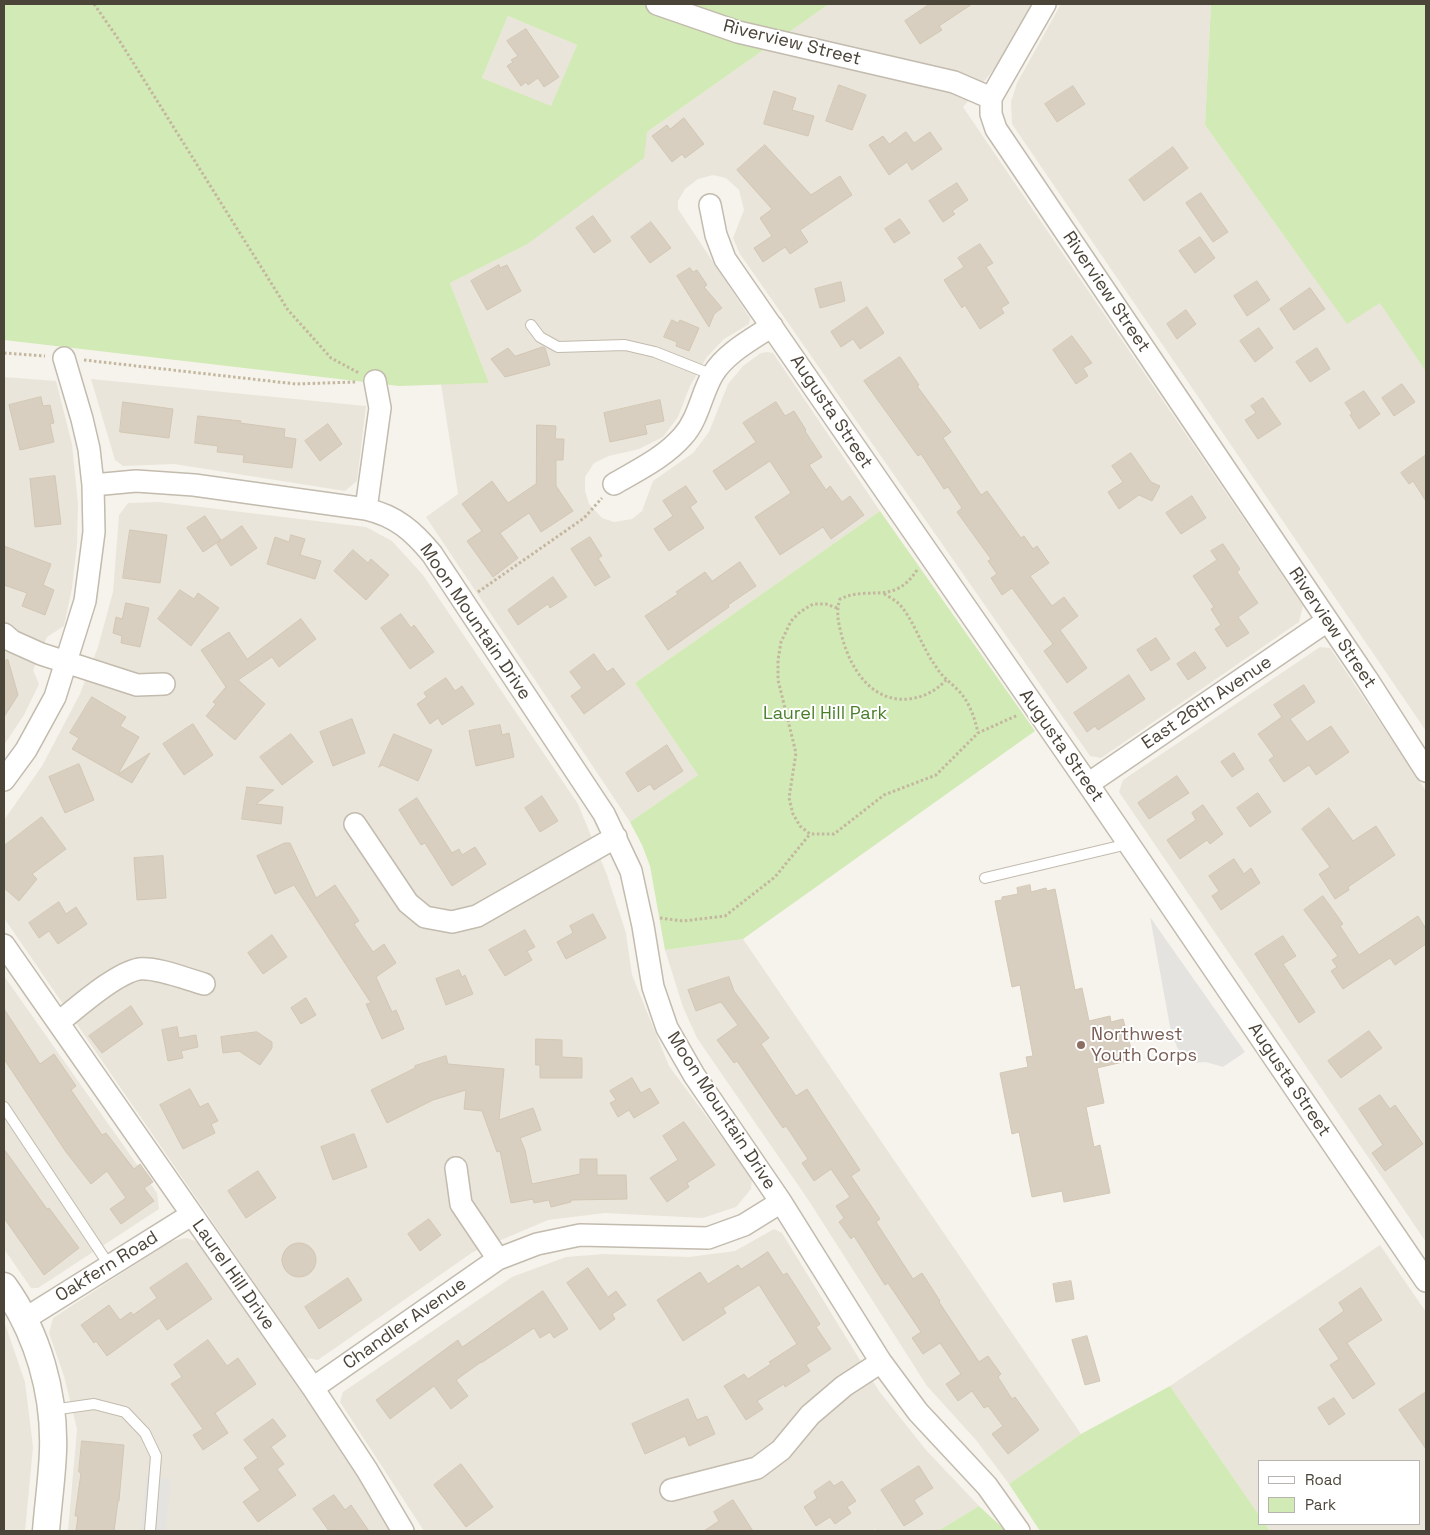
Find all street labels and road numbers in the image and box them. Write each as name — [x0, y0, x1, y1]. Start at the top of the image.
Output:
street label: Riverview Street — [721, 15, 863, 71]
street label: Riverview Street — [1058, 227, 1154, 357]
street label: Augusta Street — [785, 351, 877, 473]
street label: Moon Mountain Drive — [415, 540, 535, 704]
street label: Riverview Street — [1284, 563, 1380, 693]
street label: East 26th Avenue — [1138, 652, 1276, 754]
street label: Augusta Street — [1014, 686, 1108, 806]
street label: Augusta Street — [1243, 1019, 1335, 1141]
street label: Moon Mountain Drive — [662, 1028, 780, 1194]
street label: Laurel Hill Drive — [187, 1216, 279, 1334]
street label: Oakfern Road — [52, 1227, 162, 1307]
street label: Chandler Avenue — [339, 1273, 471, 1375]

